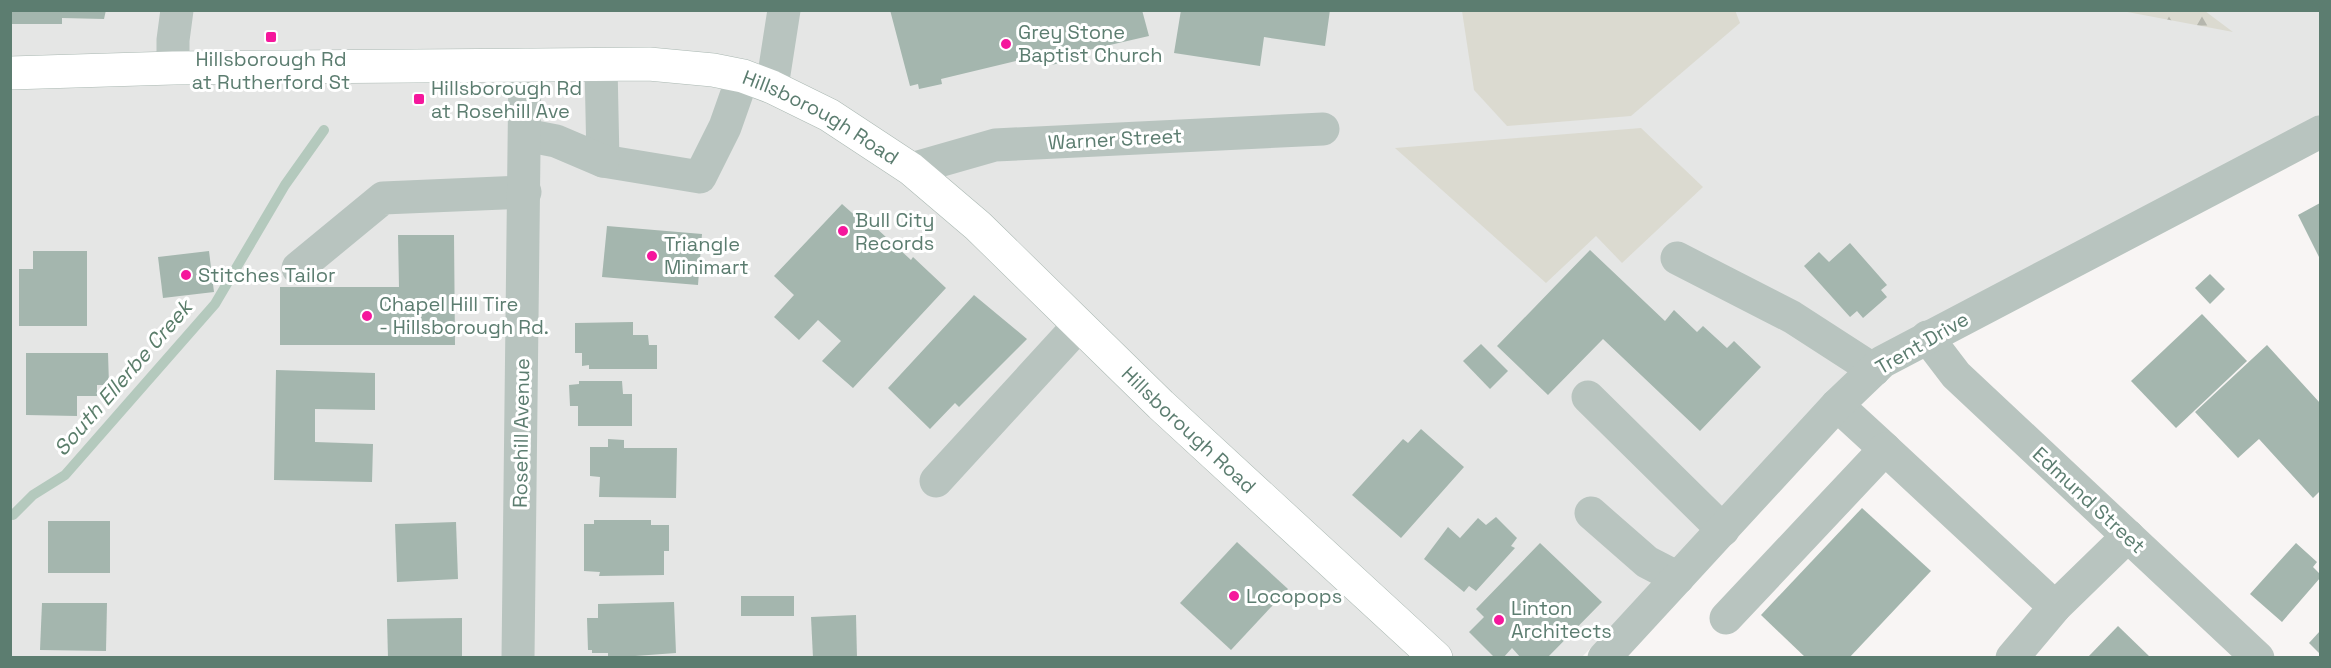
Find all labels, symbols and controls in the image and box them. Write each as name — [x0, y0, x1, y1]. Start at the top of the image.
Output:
place label: Grey Stone Baptist Church — [1018, 19, 1163, 68]
marker: Hillsborough Rd at Rutherford St — [264, 30, 278, 44]
marker: Grey Stone Baptist Church — [999, 37, 1013, 51]
place label: Hillsborough Rd at Rutherford St — [192, 46, 350, 95]
street label: Hillsborough Road — [739, 64, 904, 170]
place label: Hillsborough Rd at Rosehill Ave — [431, 75, 582, 124]
marker: Hillsborough Rd at Rosehill Ave — [412, 92, 426, 106]
street label: Warner Street — [1047, 123, 1183, 155]
place label: Bull City Records — [855, 207, 935, 256]
marker: Bull City Records — [836, 224, 850, 238]
place label: Triangle Minimart — [664, 231, 749, 280]
marker: Triangle Minimart — [645, 249, 659, 263]
place label: Stitches Tailor — [198, 262, 336, 288]
marker: Stitches Tailor — [179, 268, 193, 282]
place label: Chapel Hill Tire - Hillsborough Rd. — [379, 291, 549, 340]
water label: South Ellerbe Creek — [48, 292, 199, 461]
street label: Trent Drive — [1871, 306, 1973, 380]
marker: Chapel Hill Tire - Hillsborough Rd. — [360, 309, 374, 323]
street label: Rosehill Avenue — [507, 358, 535, 508]
street label: Hillsborough Road — [1116, 361, 1262, 499]
street label: Edmund Street — [2027, 441, 2151, 559]
place label: Locopops — [1246, 583, 1342, 609]
marker: Locopops — [1227, 589, 1241, 603]
place label: Linton Architects — [1511, 595, 1612, 644]
marker: Linton Architects — [1492, 613, 1506, 627]

